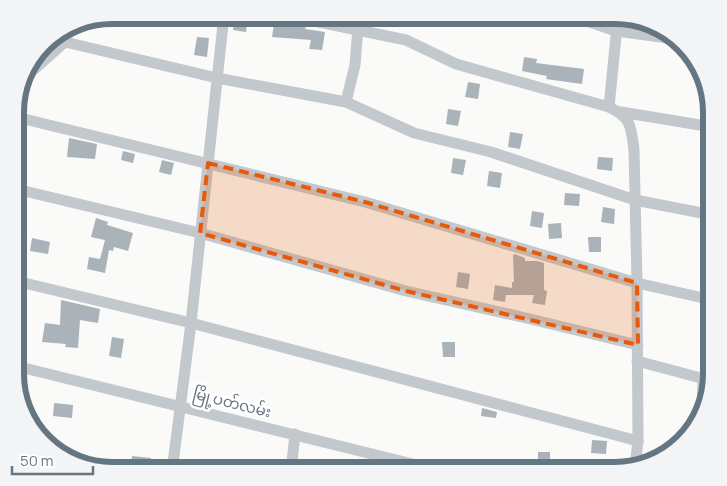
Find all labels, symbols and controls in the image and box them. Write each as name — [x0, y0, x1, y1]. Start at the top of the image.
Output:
street label: မြို့ပတ်လမ်း — [190, 383, 273, 424]
scale bar — [12, 444, 94, 476]
text: 50 m — [20, 450, 54, 471]

